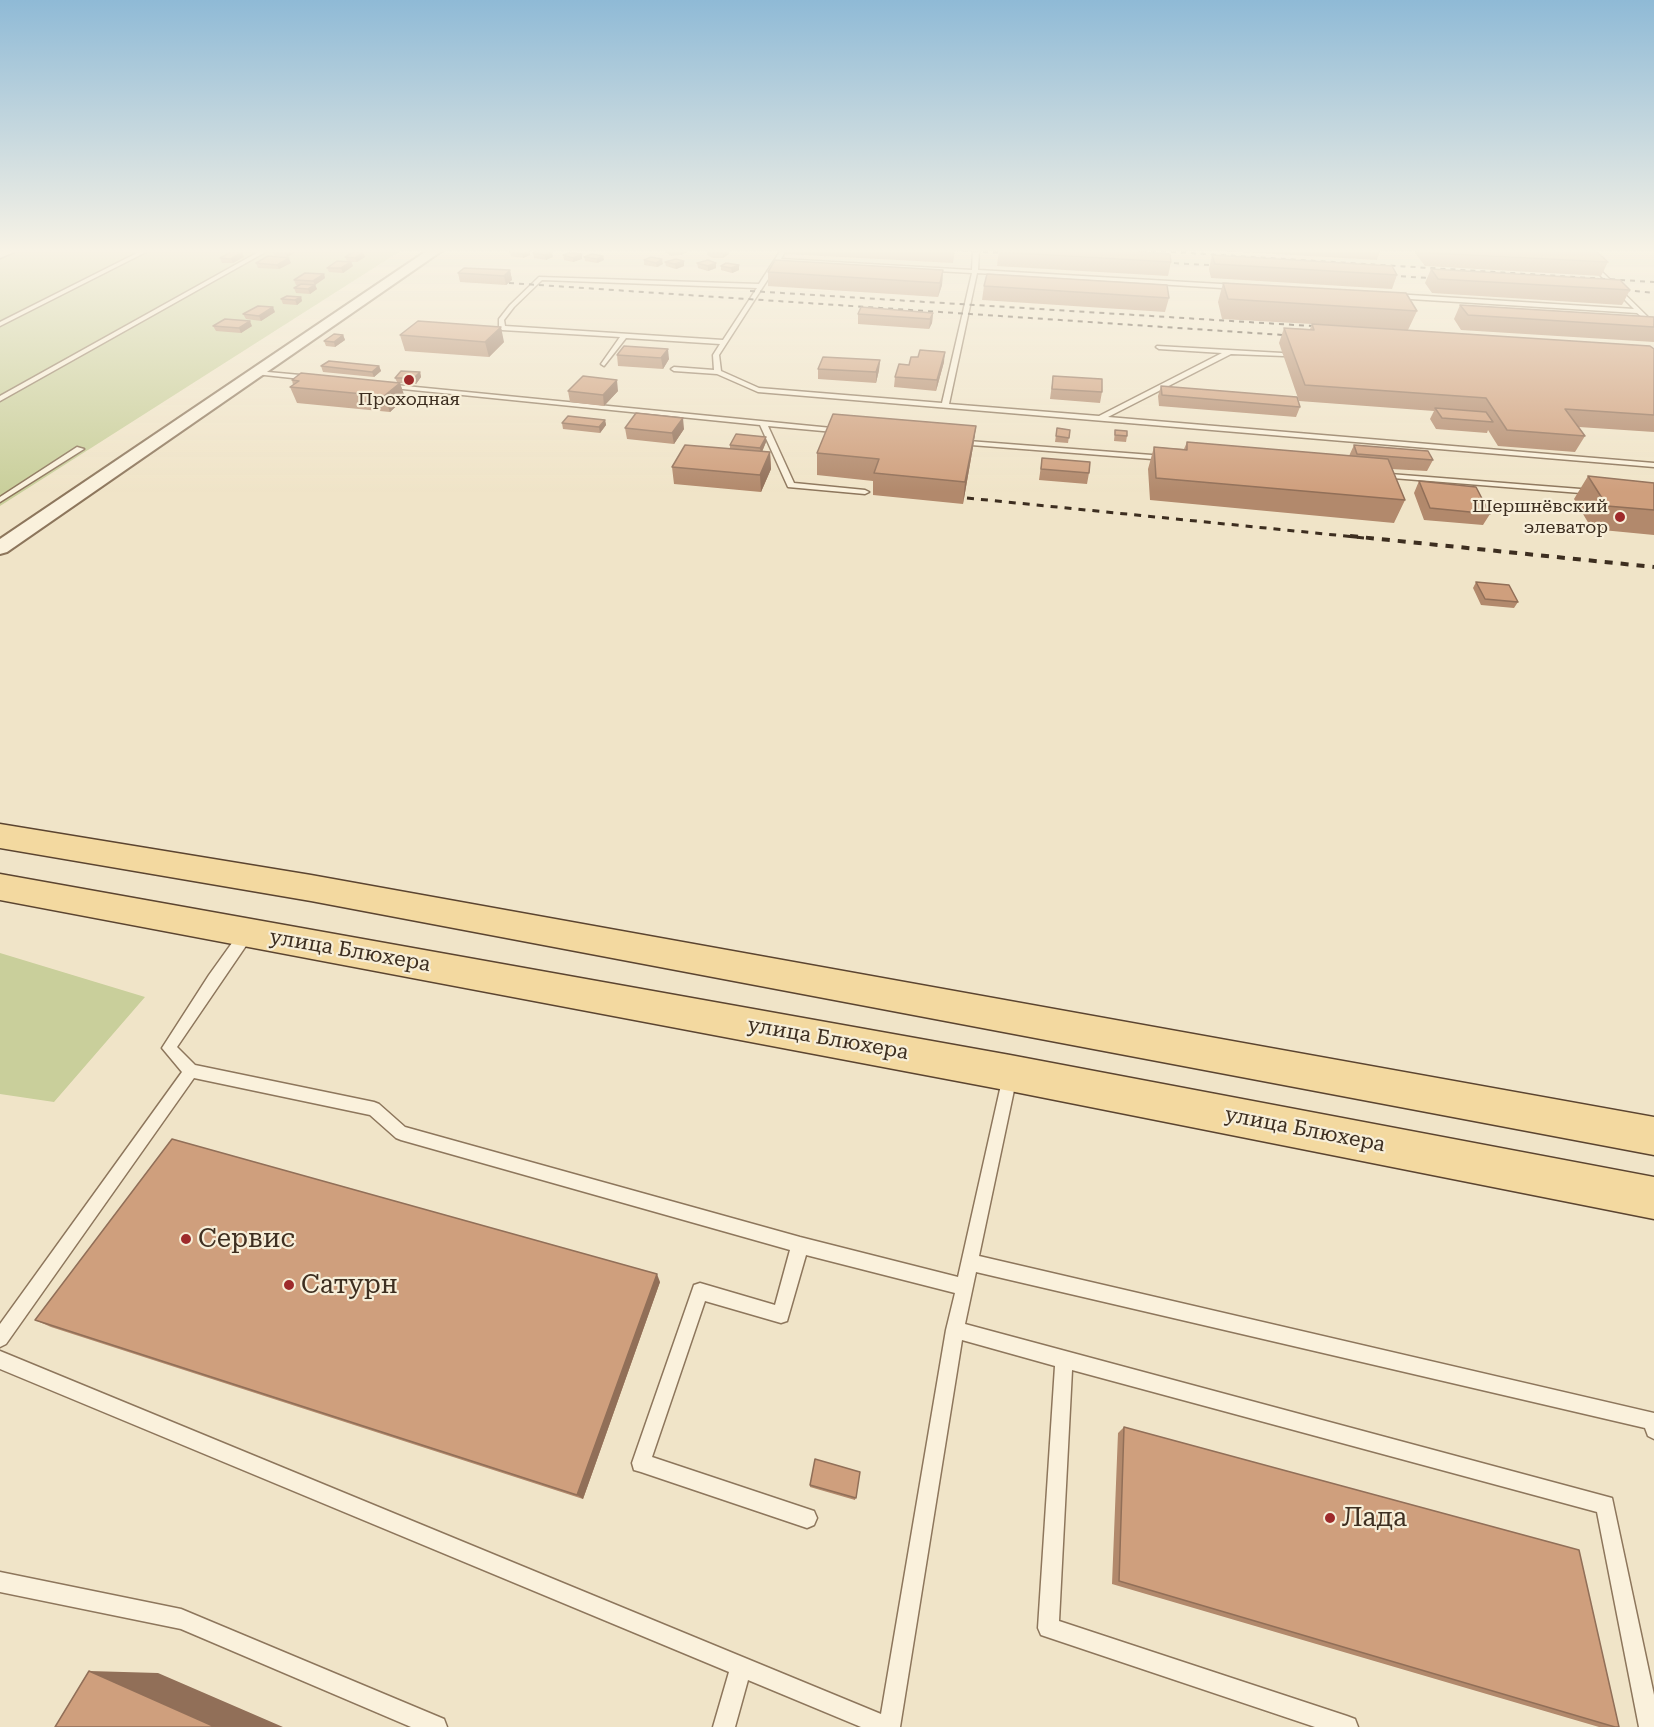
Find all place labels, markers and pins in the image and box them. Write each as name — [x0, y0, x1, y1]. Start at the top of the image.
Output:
marker: Проходная — [402, 373, 416, 387]
place label: Проходная — [358, 389, 460, 411]
place label: Шершнёвский элеватор — [1472, 496, 1608, 538]
marker: Шершнёвский элеватор — [1613, 510, 1627, 524]
place label: Сервис — [198, 1223, 295, 1255]
marker: Сервис — [179, 1232, 193, 1246]
place label: Сатурн — [301, 1269, 398, 1301]
marker: Сатурн — [282, 1278, 296, 1292]
place label: Лада — [1342, 1502, 1407, 1534]
marker: Лада — [1323, 1511, 1337, 1525]

